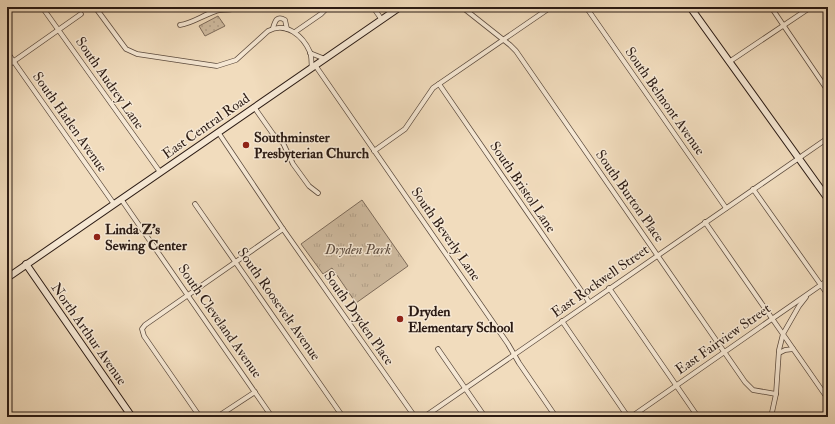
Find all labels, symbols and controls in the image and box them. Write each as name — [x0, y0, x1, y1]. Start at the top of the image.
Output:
street label: South Audrey Lane — [71, 34, 148, 133]
street label: South Belmont Avenue — [621, 44, 709, 158]
street label: South Hatlen Avenue — [29, 69, 111, 175]
street label: East Central Road — [159, 90, 253, 162]
place label: Southminster Presbyterian Church — [254, 129, 370, 163]
street label: South Bristol Lane — [486, 138, 560, 236]
marker: Southminster Presbyterian Church — [241, 140, 251, 150]
street label: South Burton Place — [592, 147, 668, 245]
street label: South Beverly Lane — [407, 184, 485, 285]
place label: Linda Z's Sewing Center — [105, 221, 188, 255]
marker: Linda Z's Sewing Center — [92, 232, 102, 242]
park label: Dryden Park — [324, 241, 391, 258]
street label: East Rockwell Street — [548, 241, 652, 321]
street label: South Roosevelt Avenue — [234, 244, 324, 364]
street label: South Cleveland Avenue — [174, 261, 266, 381]
street label: South Dryden Place — [319, 268, 398, 369]
street label: North Arthur Avenue — [47, 280, 131, 388]
street label: East Fairview Street — [672, 300, 774, 378]
place label: Dryden Elementary School — [408, 303, 514, 337]
marker: Dryden Elementary School — [395, 314, 405, 324]

